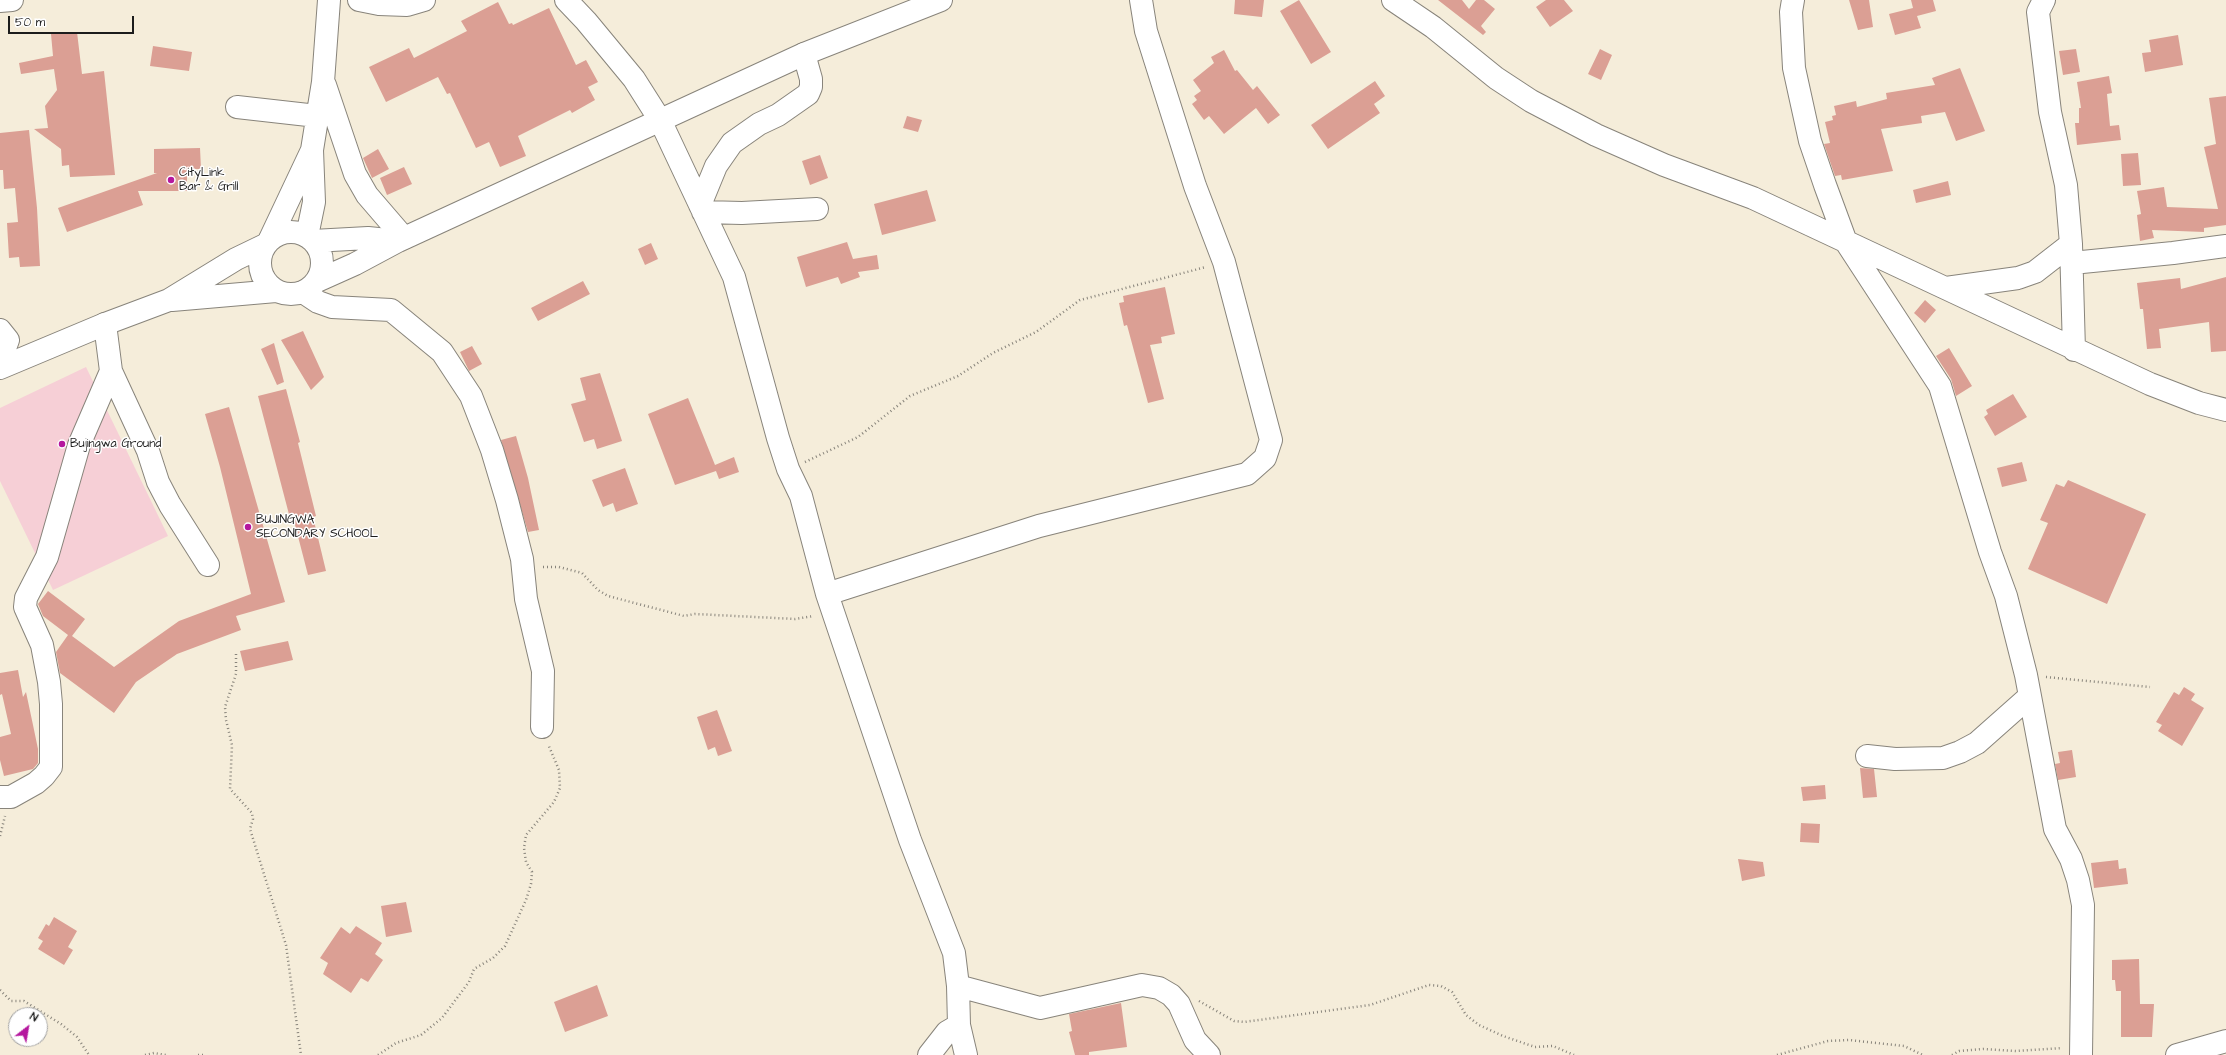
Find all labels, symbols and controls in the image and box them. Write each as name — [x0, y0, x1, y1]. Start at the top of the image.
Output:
scale bar — [10, 8, 136, 34]
text: 50 m — [15, 14, 45, 31]
place label: CityLink Bar & Grill — [179, 166, 238, 194]
marker: CityLink Bar & Grill — [166, 175, 176, 185]
place label: Bujingwa Ground — [70, 437, 161, 451]
marker: Bujingwa Ground — [57, 439, 67, 449]
place label: BUJINGWA SECONDARY SCHOOL — [256, 513, 378, 541]
marker: BUJINGWA SECONDARY SCHOOL — [243, 522, 253, 532]
north arrow — [8, 1007, 48, 1047]
text: N — [27, 1009, 41, 1025]

